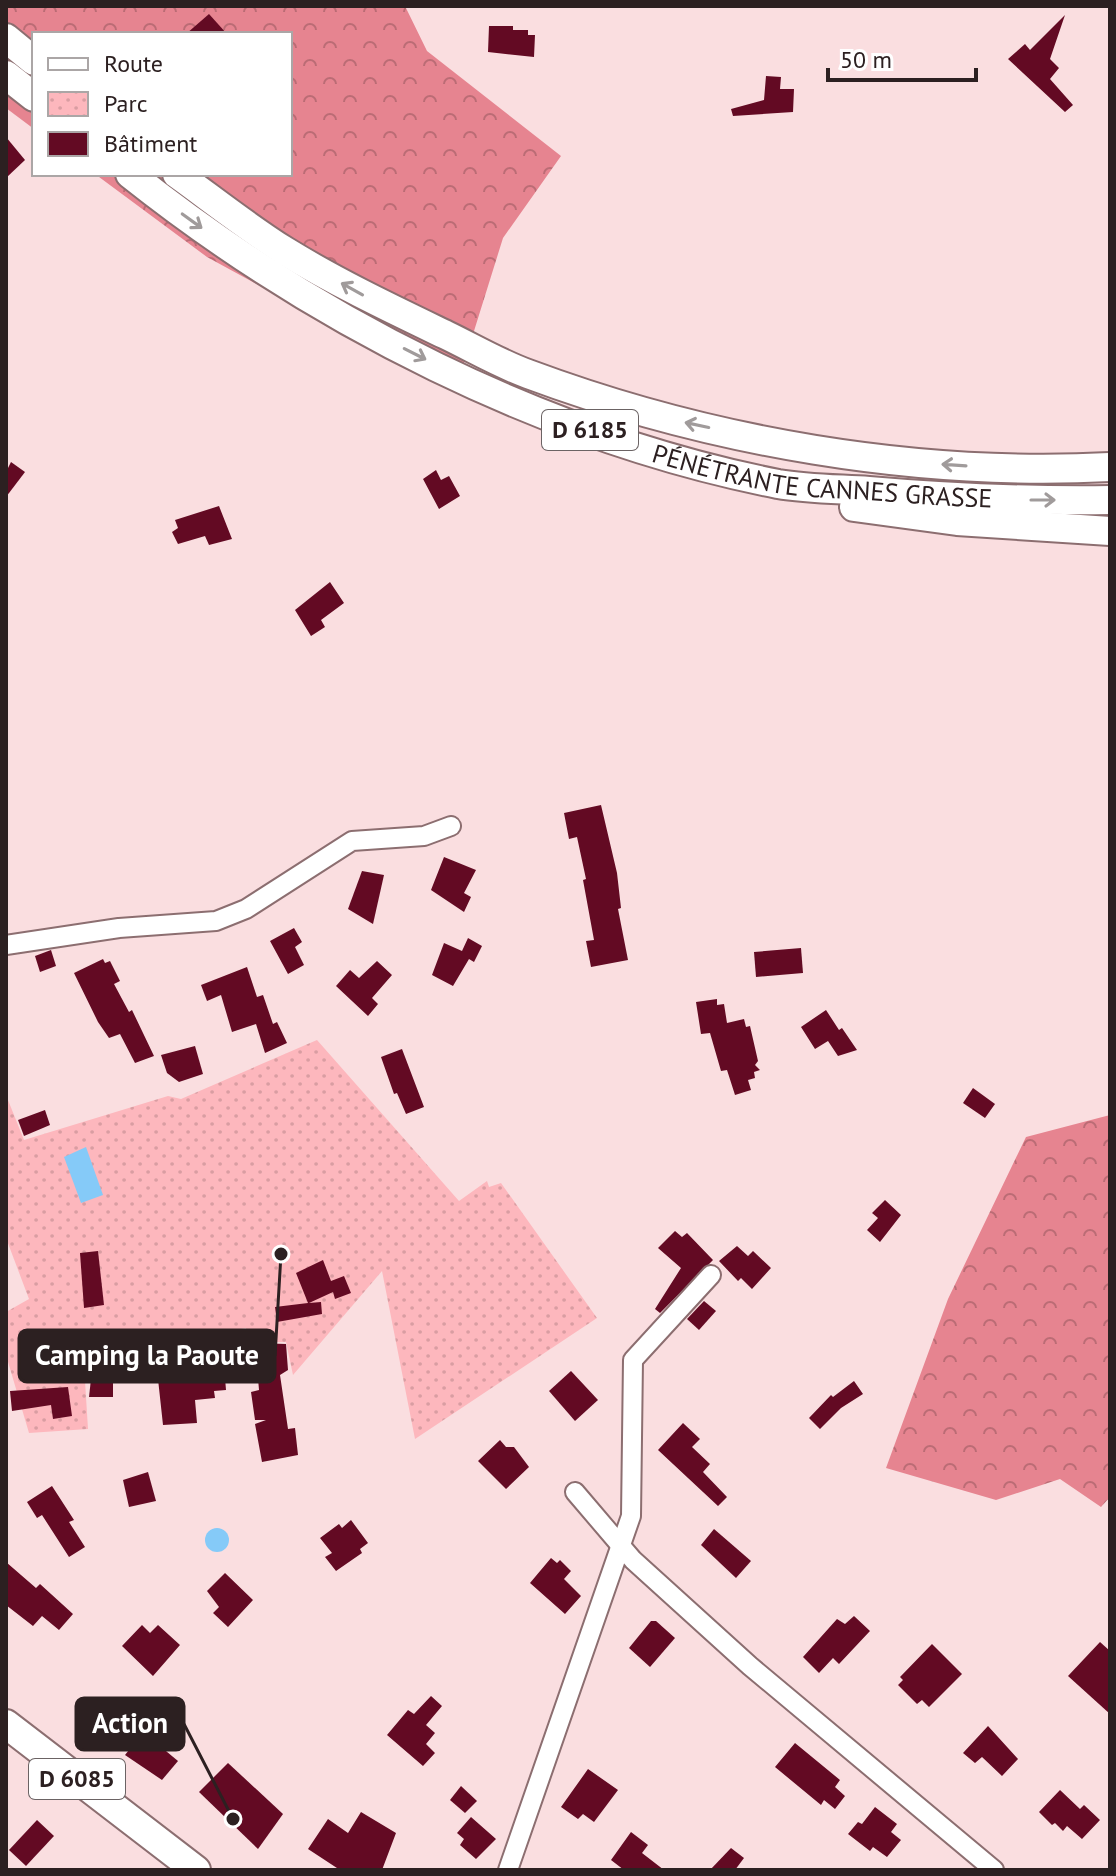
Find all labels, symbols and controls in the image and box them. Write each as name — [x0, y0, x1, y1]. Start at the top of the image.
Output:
legend — [32, 32, 292, 176]
scale bar — [828, 32, 976, 82]
text: 50 m — [840, 44, 892, 75]
text: Route — [104, 48, 163, 79]
text: Parc — [104, 88, 148, 119]
text: Bâtiment — [104, 128, 197, 159]
one-way arrow — [181, 213, 203, 229]
one-way arrow — [341, 281, 365, 296]
one-way arrow — [403, 346, 427, 362]
road number: D 6185 — [542, 410, 638, 450]
one-way arrow — [685, 417, 710, 432]
street label: PÉNÉTRANTE CANNES GRASSE — [649, 436, 993, 515]
one-way arrow — [941, 457, 968, 472]
one-way arrow — [1029, 493, 1056, 508]
callout: Camping la Paoute — [19, 1330, 275, 1382]
text: Camping la Paoute — [35, 1336, 259, 1373]
callout: Action — [76, 1698, 184, 1750]
text: Action — [92, 1704, 168, 1741]
road number: D 6085 — [29, 1759, 125, 1799]

